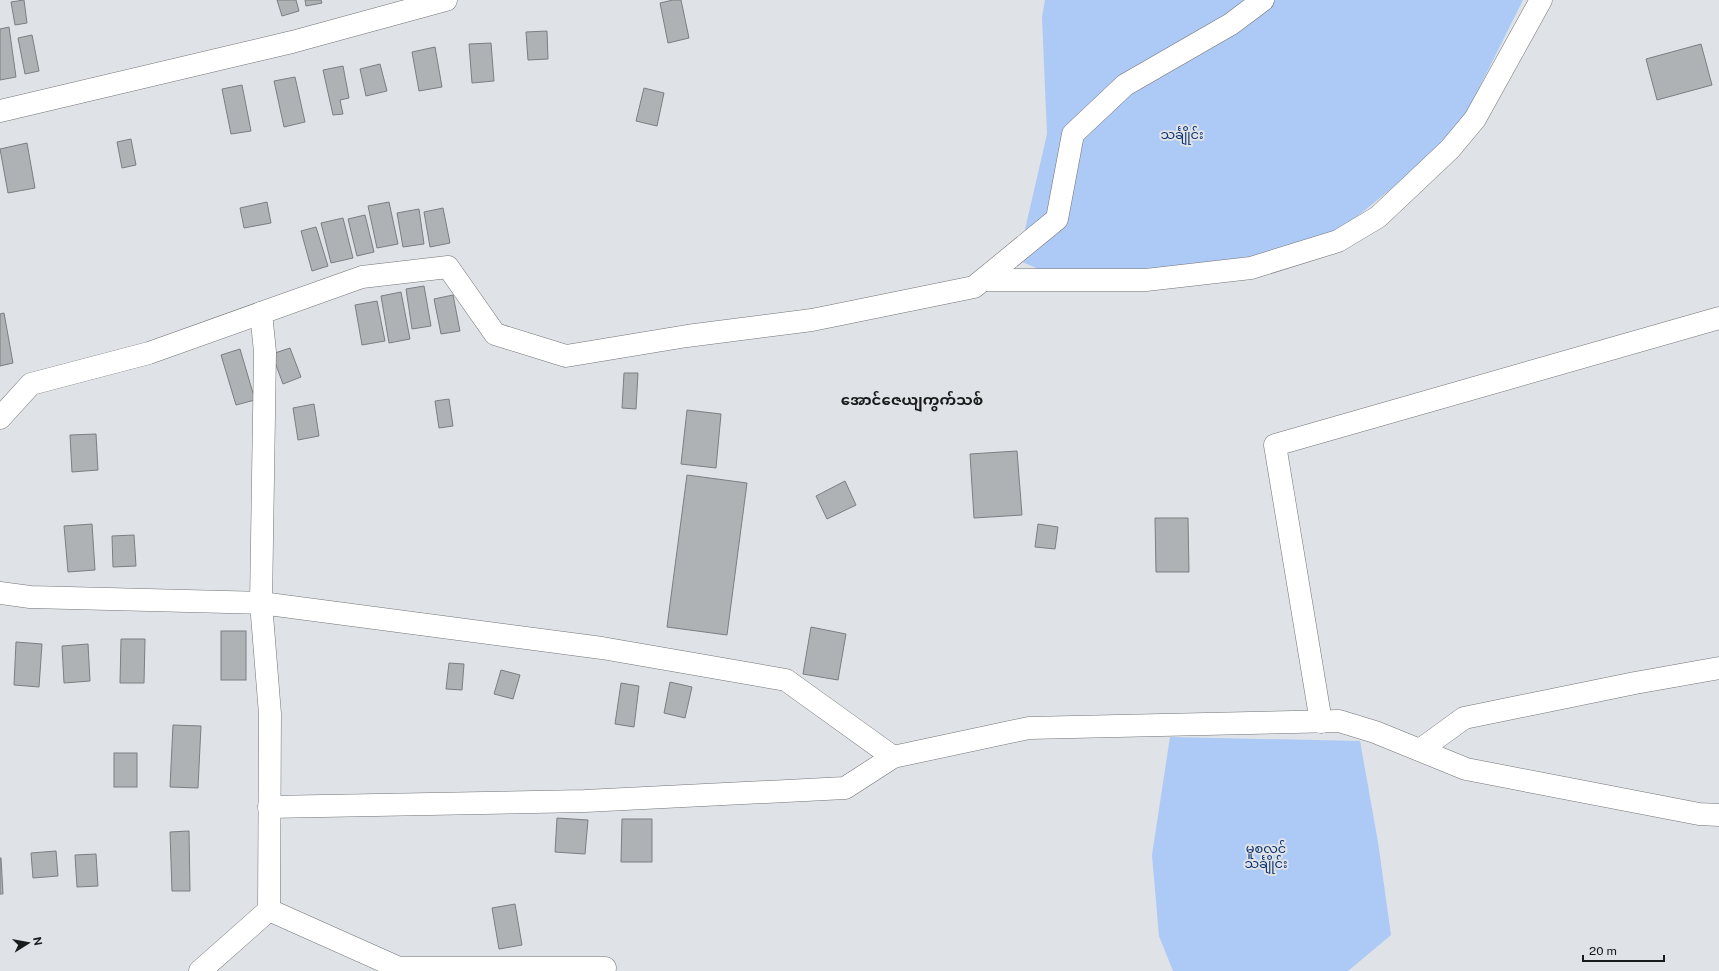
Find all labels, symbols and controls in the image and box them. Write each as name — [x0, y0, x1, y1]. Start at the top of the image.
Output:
park label: သင်္ချိုင်း — [1160, 126, 1204, 145]
district label: အောင်ဇေယျကွက်သစ် — [841, 390, 983, 412]
park label: မူစလင် သင်္ချိုင်း — [1244, 840, 1288, 874]
north arrow — [8, 923, 48, 963]
text: N — [31, 936, 45, 946]
scale bar — [1583, 937, 1664, 963]
text: 20 m — [1589, 944, 1617, 958]

